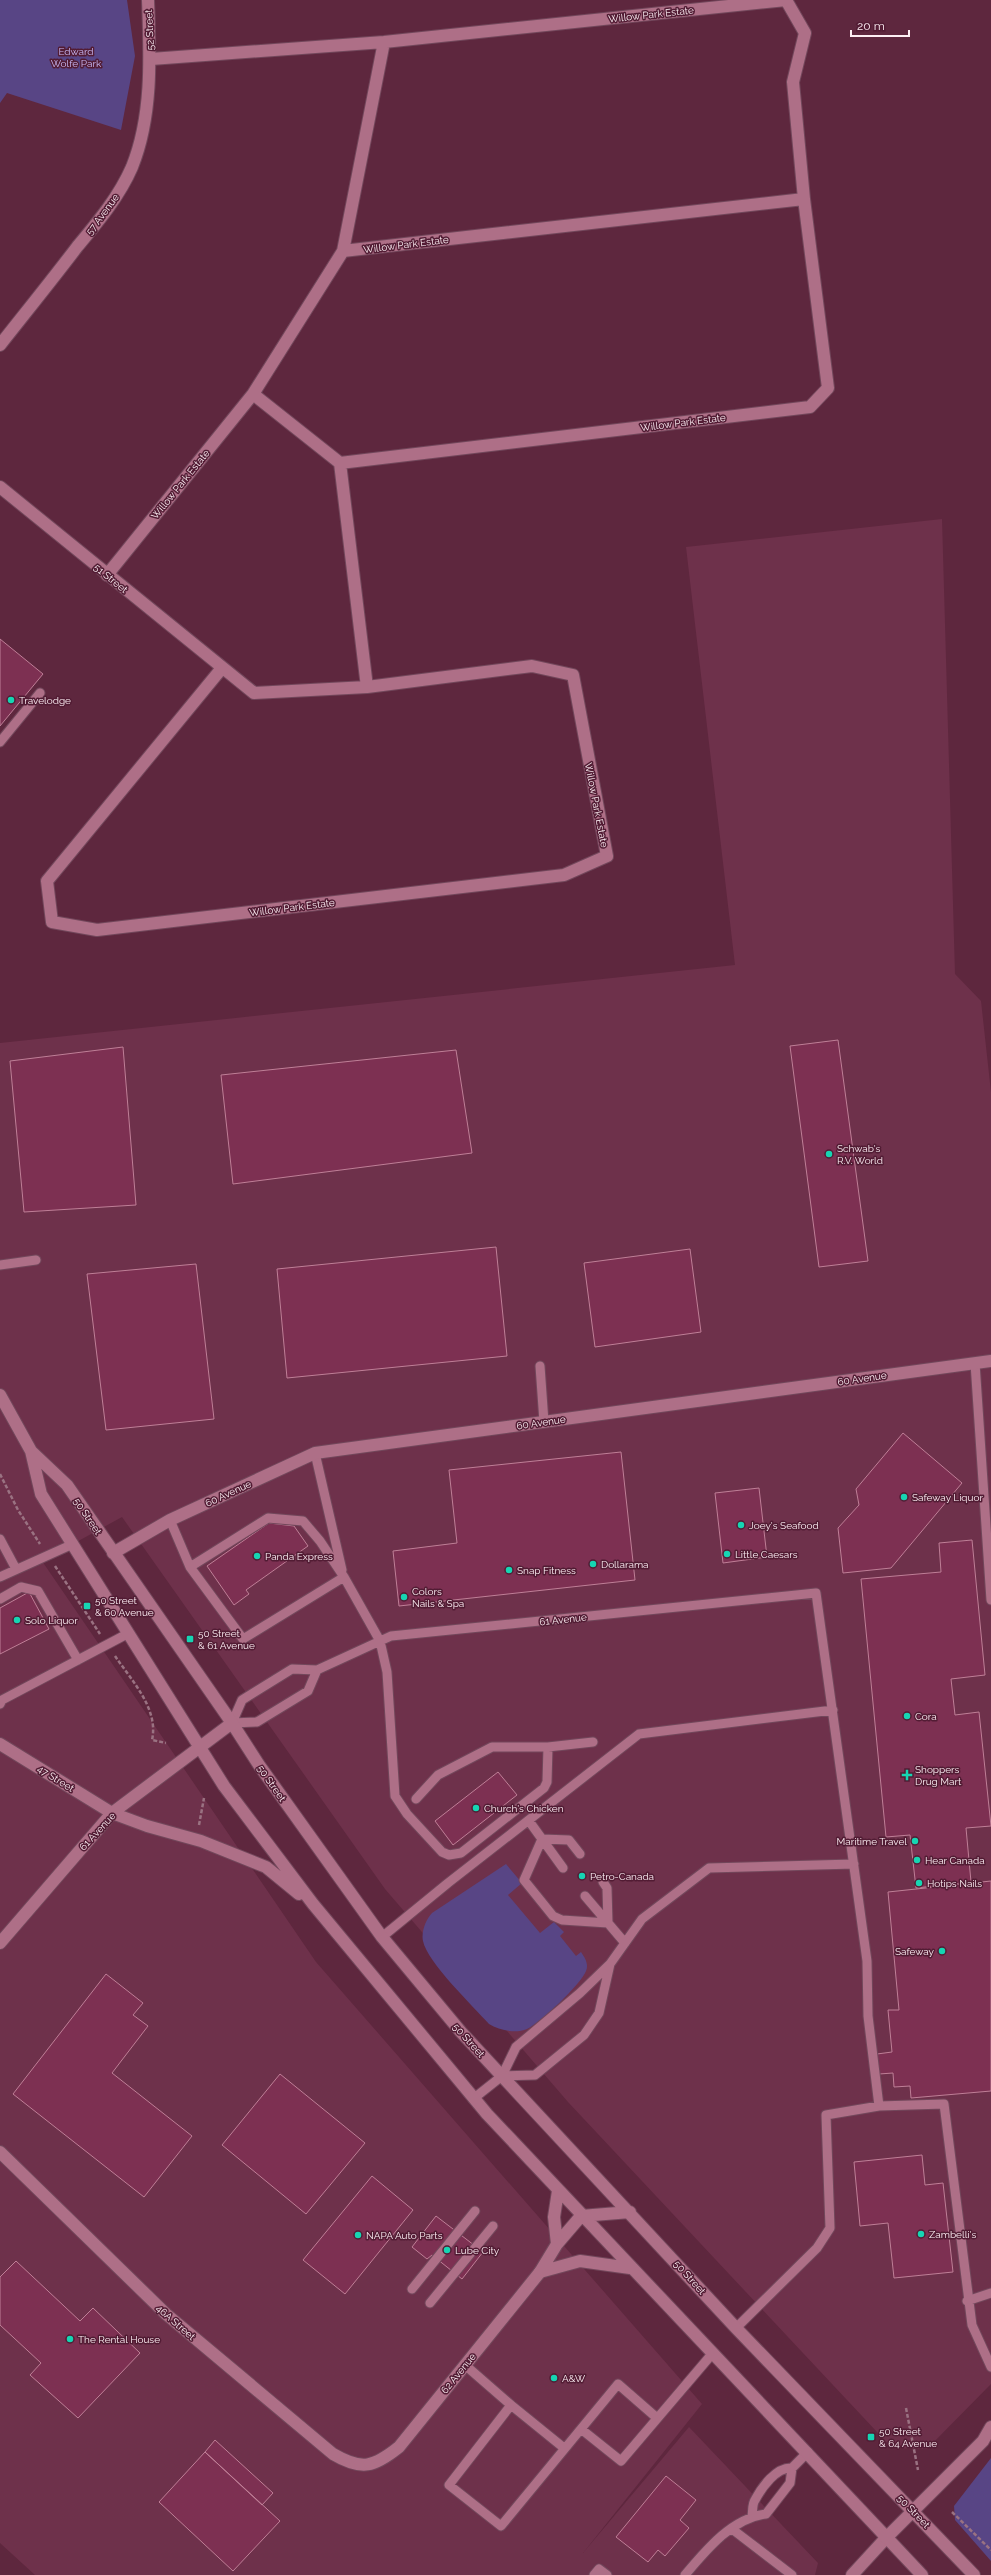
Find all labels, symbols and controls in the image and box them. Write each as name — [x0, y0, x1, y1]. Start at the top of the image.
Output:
street label: Willow Park Estate — [608, 5, 695, 24]
street label: 52 Street — [143, 9, 156, 51]
scale bar — [851, 12, 909, 38]
text: 20 m — [857, 19, 885, 33]
park label: Edward Wolfe Park — [51, 46, 102, 69]
street label: 57 Avenue — [84, 192, 121, 237]
street label: Willow Park Estate — [363, 234, 450, 255]
street label: Willow Park Estate — [640, 412, 727, 433]
street label: Willow Park Estate — [149, 447, 212, 521]
street label: 51 Street — [92, 562, 130, 596]
marker: Travelodge — [6, 695, 16, 705]
place label: Travelodge — [19, 695, 71, 706]
street label: Willow Park Estate — [583, 762, 610, 848]
street label: Willow Park Estate — [249, 897, 336, 918]
place label: Schwab's R.V. World — [837, 1143, 883, 1166]
marker: Schwab's R.V. World — [824, 1149, 834, 1159]
street label: 60 Avenue — [837, 1370, 887, 1387]
street label: 60 Avenue — [516, 1414, 566, 1431]
street label: 60 Avenue — [203, 1478, 253, 1509]
marker: Safeway Liquor — [899, 1492, 909, 1502]
place label: Safeway Liquor — [912, 1492, 983, 1503]
street label: 50 Street — [71, 1496, 104, 1537]
marker: Joey's Seafood — [736, 1520, 746, 1530]
place label: Joey's Seafood — [749, 1520, 819, 1531]
marker: Little Caesars — [722, 1549, 732, 1559]
place label: Little Caesars — [735, 1549, 798, 1560]
marker: Panda Express — [252, 1551, 262, 1561]
place label: Panda Express — [265, 1551, 333, 1562]
marker: Dollarama — [588, 1559, 598, 1569]
place label: Dollarama — [601, 1559, 649, 1570]
marker: Snap Fitness — [504, 1565, 514, 1575]
place label: Snap Fitness — [517, 1565, 576, 1576]
place label: Colors Nails & Spa — [412, 1586, 464, 1609]
marker: Colors Nails & Spa — [399, 1592, 409, 1602]
place label: 50 Street & 60 Avenue — [95, 1595, 154, 1618]
marker: 50 Street & 60 Avenue — [82, 1601, 92, 1611]
street label: 61 Avenue — [539, 1612, 587, 1627]
marker: Solo Liquor — [12, 1615, 22, 1625]
place label: Solo Liquor — [25, 1615, 78, 1626]
place label: 50 Street & 61 Avenue — [198, 1628, 255, 1651]
marker: 50 Street & 61 Avenue — [185, 1634, 195, 1644]
marker: Cora — [902, 1711, 912, 1721]
place label: Cora — [915, 1711, 937, 1722]
street label: 47 Street — [35, 1763, 77, 1794]
street label: 50 Street — [255, 1763, 288, 1804]
place label: Shoppers Drug Mart — [915, 1764, 962, 1787]
marker: Shoppers Drug Mart — [902, 1770, 912, 1780]
marker: Church's Chicken — [471, 1803, 481, 1813]
place label: Church's Chicken — [484, 1803, 564, 1814]
street label: 61 Avenue — [77, 1810, 118, 1853]
place label: Maritime Travel — [837, 1836, 907, 1847]
marker: Maritime Travel — [910, 1836, 920, 1846]
marker: Hear Canada — [912, 1855, 922, 1865]
place label: Hear Canada — [925, 1855, 985, 1866]
marker: Petro-Canada — [577, 1871, 587, 1881]
place label: Petro-Canada — [590, 1871, 654, 1882]
marker: Hotips Nails — [914, 1878, 924, 1888]
place label: Hotips Nails — [927, 1878, 982, 1889]
place label: Safeway — [895, 1946, 935, 1957]
marker: Safeway — [937, 1946, 947, 1956]
street label: 50 Street — [451, 2021, 487, 2060]
marker: Zambelli's — [916, 2229, 926, 2239]
place label: Zambelli's — [929, 2229, 976, 2240]
marker: NAPA Auto Parts — [353, 2230, 363, 2240]
place label: NAPA Auto Parts — [366, 2230, 443, 2241]
marker: Lube City — [442, 2245, 452, 2255]
place label: Lube City — [455, 2245, 500, 2256]
street label: 50 Street — [672, 2258, 708, 2297]
street label: 46A Street — [154, 2302, 198, 2343]
marker: The Rental House — [65, 2334, 75, 2344]
place label: The Rental House — [78, 2334, 160, 2345]
street label: 62 Avenue — [439, 2351, 478, 2396]
marker: A&W — [549, 2373, 559, 2383]
place label: A&W — [562, 2373, 586, 2384]
place label: 50 Street & 64 Avenue — [879, 2426, 937, 2449]
marker: 50 Street & 64 Avenue — [866, 2432, 876, 2442]
street label: 50 Street — [895, 2492, 933, 2531]

